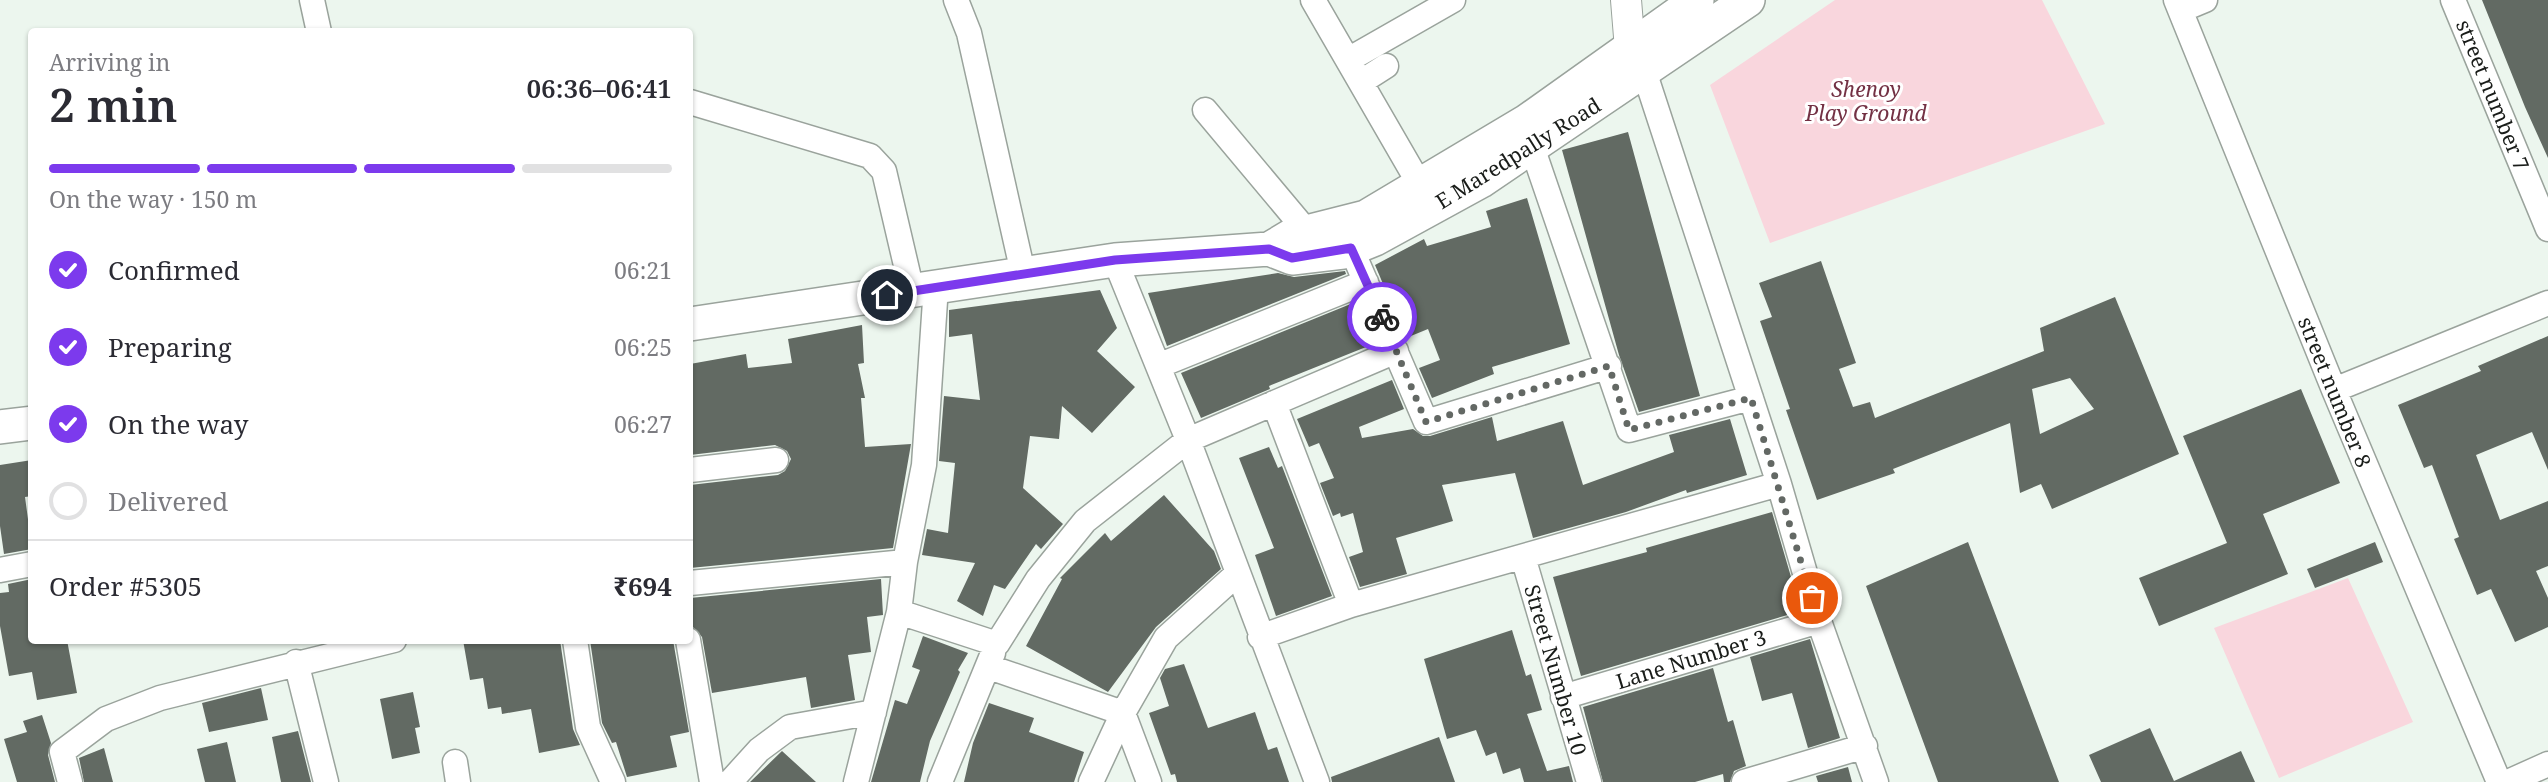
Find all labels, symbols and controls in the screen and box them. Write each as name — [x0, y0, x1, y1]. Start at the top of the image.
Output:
street label: street number 7 — [2450, 16, 2536, 174]
text: Arriving in — [49, 46, 170, 78]
text: 06:36–06:41 — [526, 70, 672, 106]
text: 2 min — [49, 73, 177, 135]
park label: Shenoy Play Ground — [1804, 75, 1928, 127]
street label: E Maredpally Road — [1430, 91, 1606, 215]
text: On the way · 150 m — [49, 183, 257, 215]
icon: check — [49, 251, 87, 289]
text: Confirmed — [108, 252, 240, 288]
text: 06:21 — [614, 254, 672, 286]
pin — [857, 265, 917, 325]
icon: home — [868, 276, 906, 314]
courier — [1347, 282, 1417, 352]
icon: bike — [1363, 298, 1401, 336]
street label: street number 8 — [2292, 313, 2378, 471]
icon: check — [49, 328, 87, 366]
text: Preparing — [108, 329, 232, 365]
text: 06:25 — [614, 331, 672, 363]
icon: check — [49, 405, 87, 443]
text: On the way — [108, 406, 248, 442]
text: 06:27 — [614, 408, 672, 440]
text: Delivered — [108, 483, 228, 519]
text: Order #5305 — [49, 568, 202, 604]
text: ₹694 — [613, 568, 672, 604]
pin — [1782, 568, 1842, 628]
icon: bag — [1793, 579, 1831, 617]
street label: Street Number 10 — [1518, 581, 1594, 759]
street label: Lane Number 3 — [1613, 623, 1769, 695]

